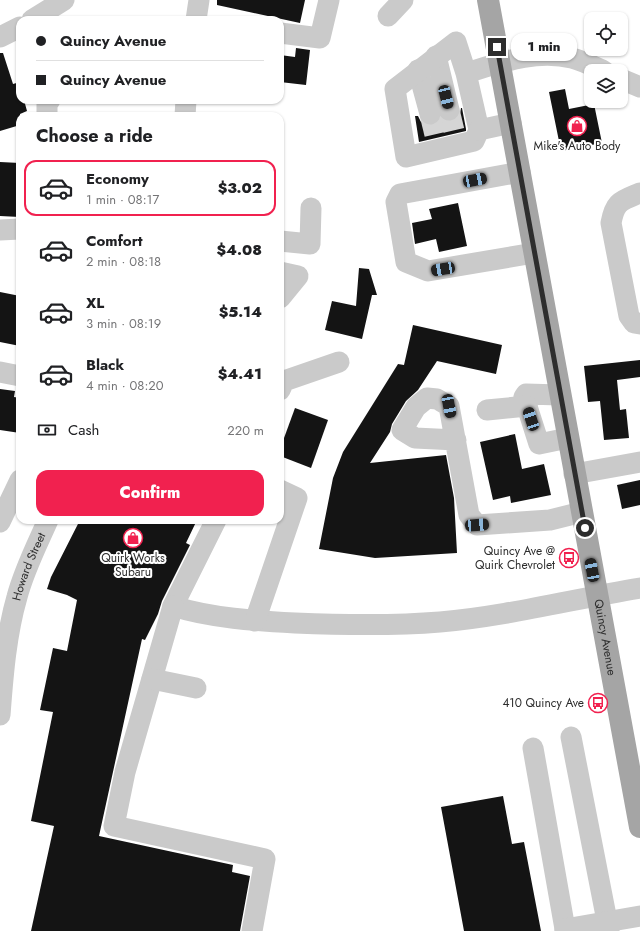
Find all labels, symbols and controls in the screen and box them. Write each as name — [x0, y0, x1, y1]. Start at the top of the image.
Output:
map controls — [584, 12, 628, 108]
button: locate — [584, 12, 628, 56]
text: Quincy Avenue — [60, 30, 166, 52]
callout: 1 min — [511, 33, 577, 61]
text: 1 min — [528, 37, 560, 56]
route end — [488, 38, 506, 56]
button: layers — [584, 64, 628, 108]
text: Quincy Avenue — [60, 69, 166, 91]
car — [437, 84, 455, 110]
shop icon: Mike's Auto Body — [566, 115, 588, 137]
text: Choose a ride — [36, 123, 153, 149]
place label: Mike's Auto Body — [534, 137, 621, 155]
text: Economy — [86, 168, 149, 190]
icon: car — [38, 170, 74, 206]
car — [462, 172, 488, 188]
text: $3.02 — [218, 177, 262, 199]
text: 1 min · 08:17 — [86, 190, 159, 209]
text: Comfort — [86, 230, 143, 252]
icon: car — [38, 232, 74, 268]
text: $4.08 — [217, 239, 262, 261]
text: 2 min · 08:18 — [86, 252, 161, 271]
car — [430, 261, 456, 277]
text: XL — [86, 292, 104, 314]
icon: car — [38, 294, 74, 330]
text: $5.14 — [219, 301, 262, 323]
text: 3 min · 08:19 — [86, 314, 161, 333]
text: Black — [86, 354, 124, 376]
icon: car — [38, 356, 74, 392]
text: $4.41 — [218, 363, 262, 385]
text: 4 min · 08:20 — [86, 376, 164, 395]
car — [441, 393, 457, 419]
car — [522, 406, 540, 432]
icon: cash — [36, 419, 58, 441]
text: Cash — [68, 419, 99, 441]
text: 220 m — [227, 421, 264, 440]
button: Confirm — [36, 470, 264, 516]
car — [465, 518, 489, 532]
route start — [576, 519, 594, 537]
shop icon: Quirk Works Subaru — [122, 527, 144, 549]
street label: Howard Street — [7, 529, 50, 603]
place label: Quincy Ave @ Quirk Chevrolet — [475, 542, 555, 574]
bus stop icon: Quincy Ave @ Quirk Chevrolet — [558, 547, 580, 569]
place label: Quirk Works Subaru — [101, 549, 165, 581]
car — [584, 557, 600, 583]
street label: Quincy Avenue — [589, 598, 621, 677]
bus stop icon: 410 Quincy Ave — [587, 692, 609, 714]
place label: 410 Quincy Ave — [502, 694, 584, 712]

